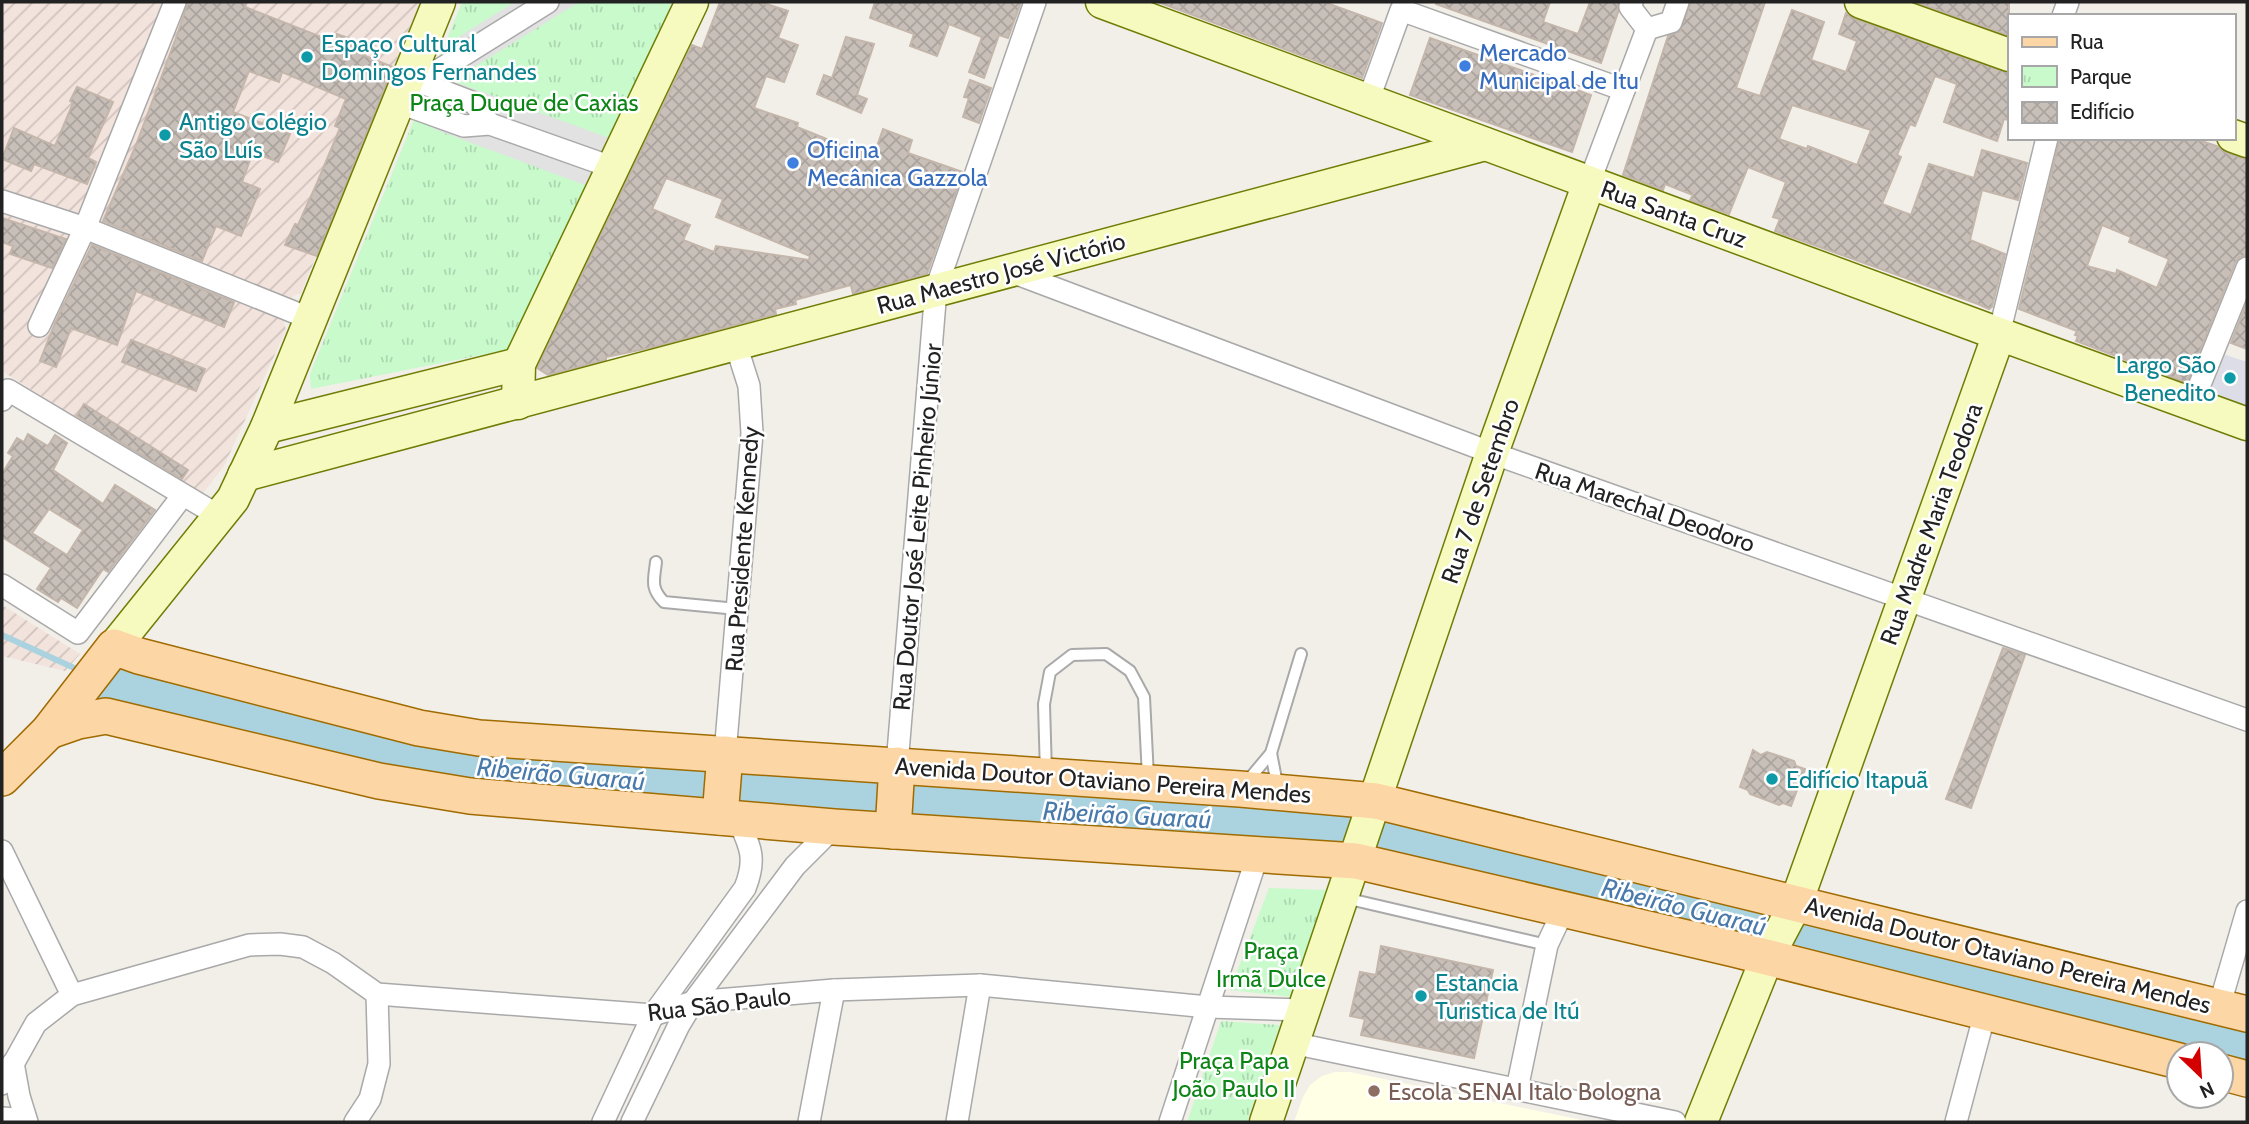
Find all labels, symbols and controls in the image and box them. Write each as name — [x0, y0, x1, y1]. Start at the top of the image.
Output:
legend — [2008, 14, 2235, 140]
place label: Espaço Cultural Domingos Fernandes — [321, 29, 537, 86]
text: Rua — [2070, 29, 2104, 54]
place label: Mercado Municipal de Itu — [1479, 38, 1639, 95]
marker: Espaço Cultural Domingos Fernandes — [299, 49, 315, 65]
marker: Mercado Municipal de Itu — [1457, 58, 1473, 74]
text: Parque — [2070, 64, 2132, 89]
park label: Praça Duque de Caxias — [409, 88, 639, 117]
text: Edifício — [2070, 99, 2134, 124]
place label: Antigo Colégio São Luís — [179, 107, 327, 164]
marker: Antigo Colégio São Luís — [157, 127, 173, 143]
place label: Oficina Mecânica Gazzola — [807, 135, 988, 192]
marker: Oficina Mecânica Gazzola — [785, 155, 801, 171]
street label: Rua Santa Cruz — [1597, 174, 1751, 254]
street label: Rua Maestro José Victório — [874, 226, 1128, 320]
street label: Rua Doutor José Leite Pinheiro Júnior — [886, 342, 948, 712]
place label: Largo São Benedito — [2116, 350, 2216, 407]
marker: Largo São Benedito — [2222, 370, 2238, 386]
street label: Rua 7 de Setembro — [1435, 395, 1525, 587]
street label: Rua Madre Maria Teodora — [1874, 399, 1988, 649]
street label: Rua Presidente Kennedy — [719, 425, 765, 673]
street label: Rua Marechal Deodoro — [1531, 456, 1759, 558]
water label: Ribeirão Guaraú — [475, 751, 647, 797]
street label: Avenida Doutor Otaviano Pereira Mendes — [894, 751, 1312, 809]
place label: Edifício Itapuã — [1786, 765, 1928, 794]
marker: Edifício Itapuã — [1764, 771, 1780, 787]
water label: Ribeirão Guaraú — [1042, 795, 1212, 835]
water label: Ribeirão Guaraú — [1598, 871, 1770, 943]
street label: Avenida Doutor Otaviano Pereira Mendes — [1802, 890, 2214, 1020]
park label: Praça Irmã Dulce — [1216, 936, 1326, 993]
place label: Estancia Turistica de Itú — [1435, 968, 1579, 1025]
street label: Rua São Paulo — [646, 981, 792, 1027]
marker: Estancia Turistica de Itú — [1413, 988, 1429, 1004]
north arrow — [2165, 1040, 2235, 1110]
park label: Praça Papa João Paulo II — [1172, 1046, 1295, 1103]
place label: Escola SENAI Italo Bologna — [1388, 1077, 1661, 1106]
text: N — [2196, 1077, 2218, 1103]
marker: Escola SENAI Italo Bologna — [1366, 1083, 1382, 1099]

